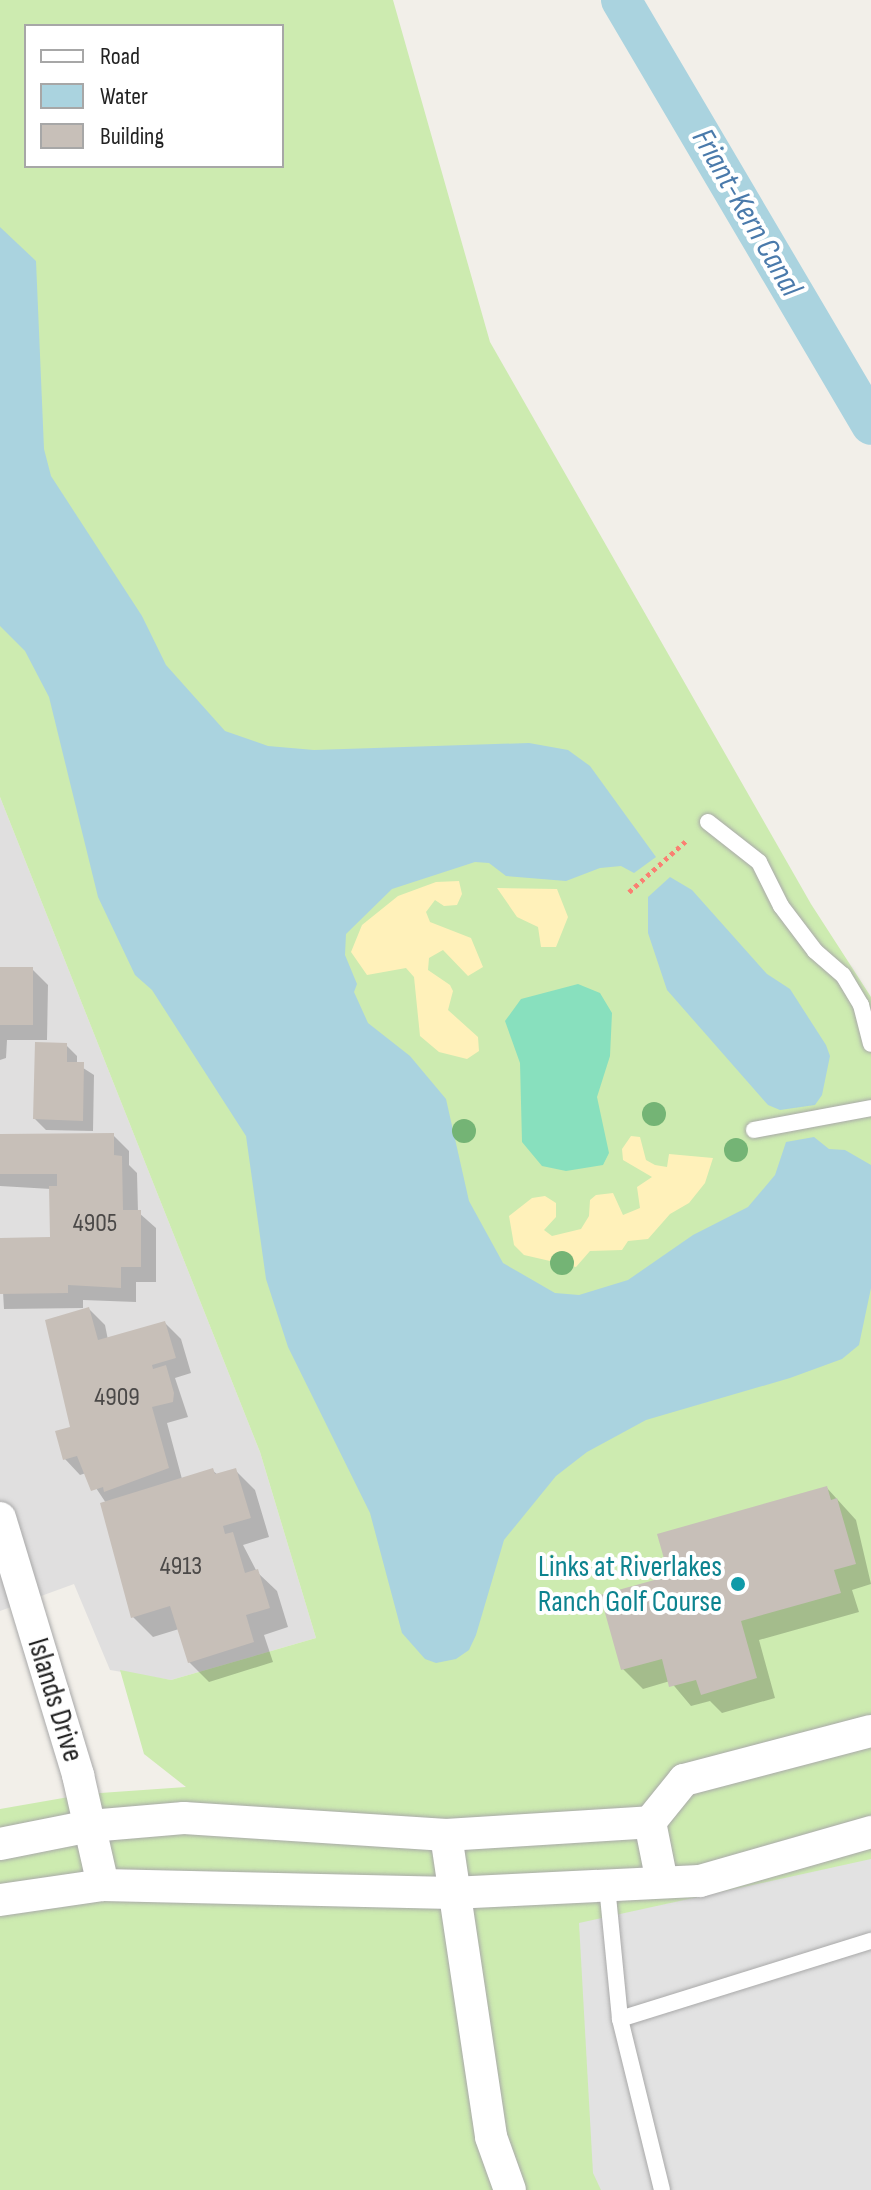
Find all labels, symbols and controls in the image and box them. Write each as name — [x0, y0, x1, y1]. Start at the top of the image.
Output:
legend — [24, 24, 284, 168]
text: Road — [100, 42, 140, 71]
text: Water — [100, 82, 148, 111]
text: Building — [100, 122, 164, 151]
water label: Friant-Kern Canal — [683, 122, 809, 304]
house number: 4905 — [73, 1208, 117, 1240]
house number: 4909 — [94, 1382, 140, 1414]
place label: Links at Riverlakes Ranch Golf Course — [538, 1549, 722, 1620]
house number: 4913 — [160, 1551, 202, 1583]
marker: Links at Riverlakes Ranch Golf Course — [729, 1575, 747, 1593]
street label: Islands Drive — [19, 1634, 91, 1766]

